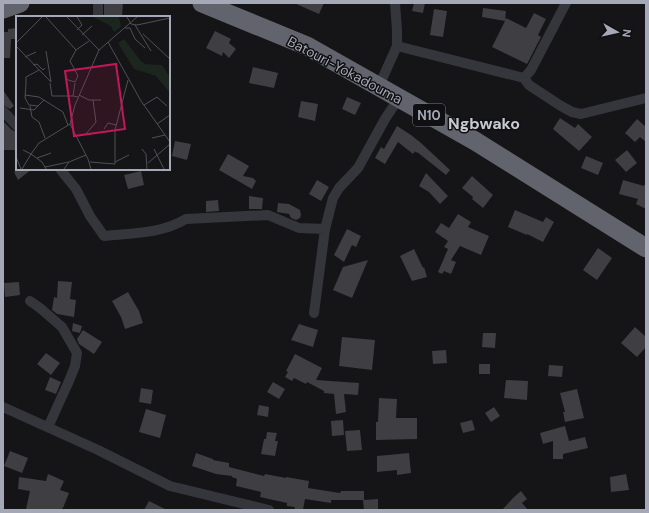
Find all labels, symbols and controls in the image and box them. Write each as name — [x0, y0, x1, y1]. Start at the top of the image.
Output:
north arrow — [597, 12, 637, 52]
inset map — [16, 16, 170, 170]
text: N — [619, 28, 634, 38]
street label: Batouri-Yokadouma — [284, 32, 406, 108]
road number: N10 — [413, 104, 445, 126]
district label: Ngbwako — [448, 113, 520, 134]

